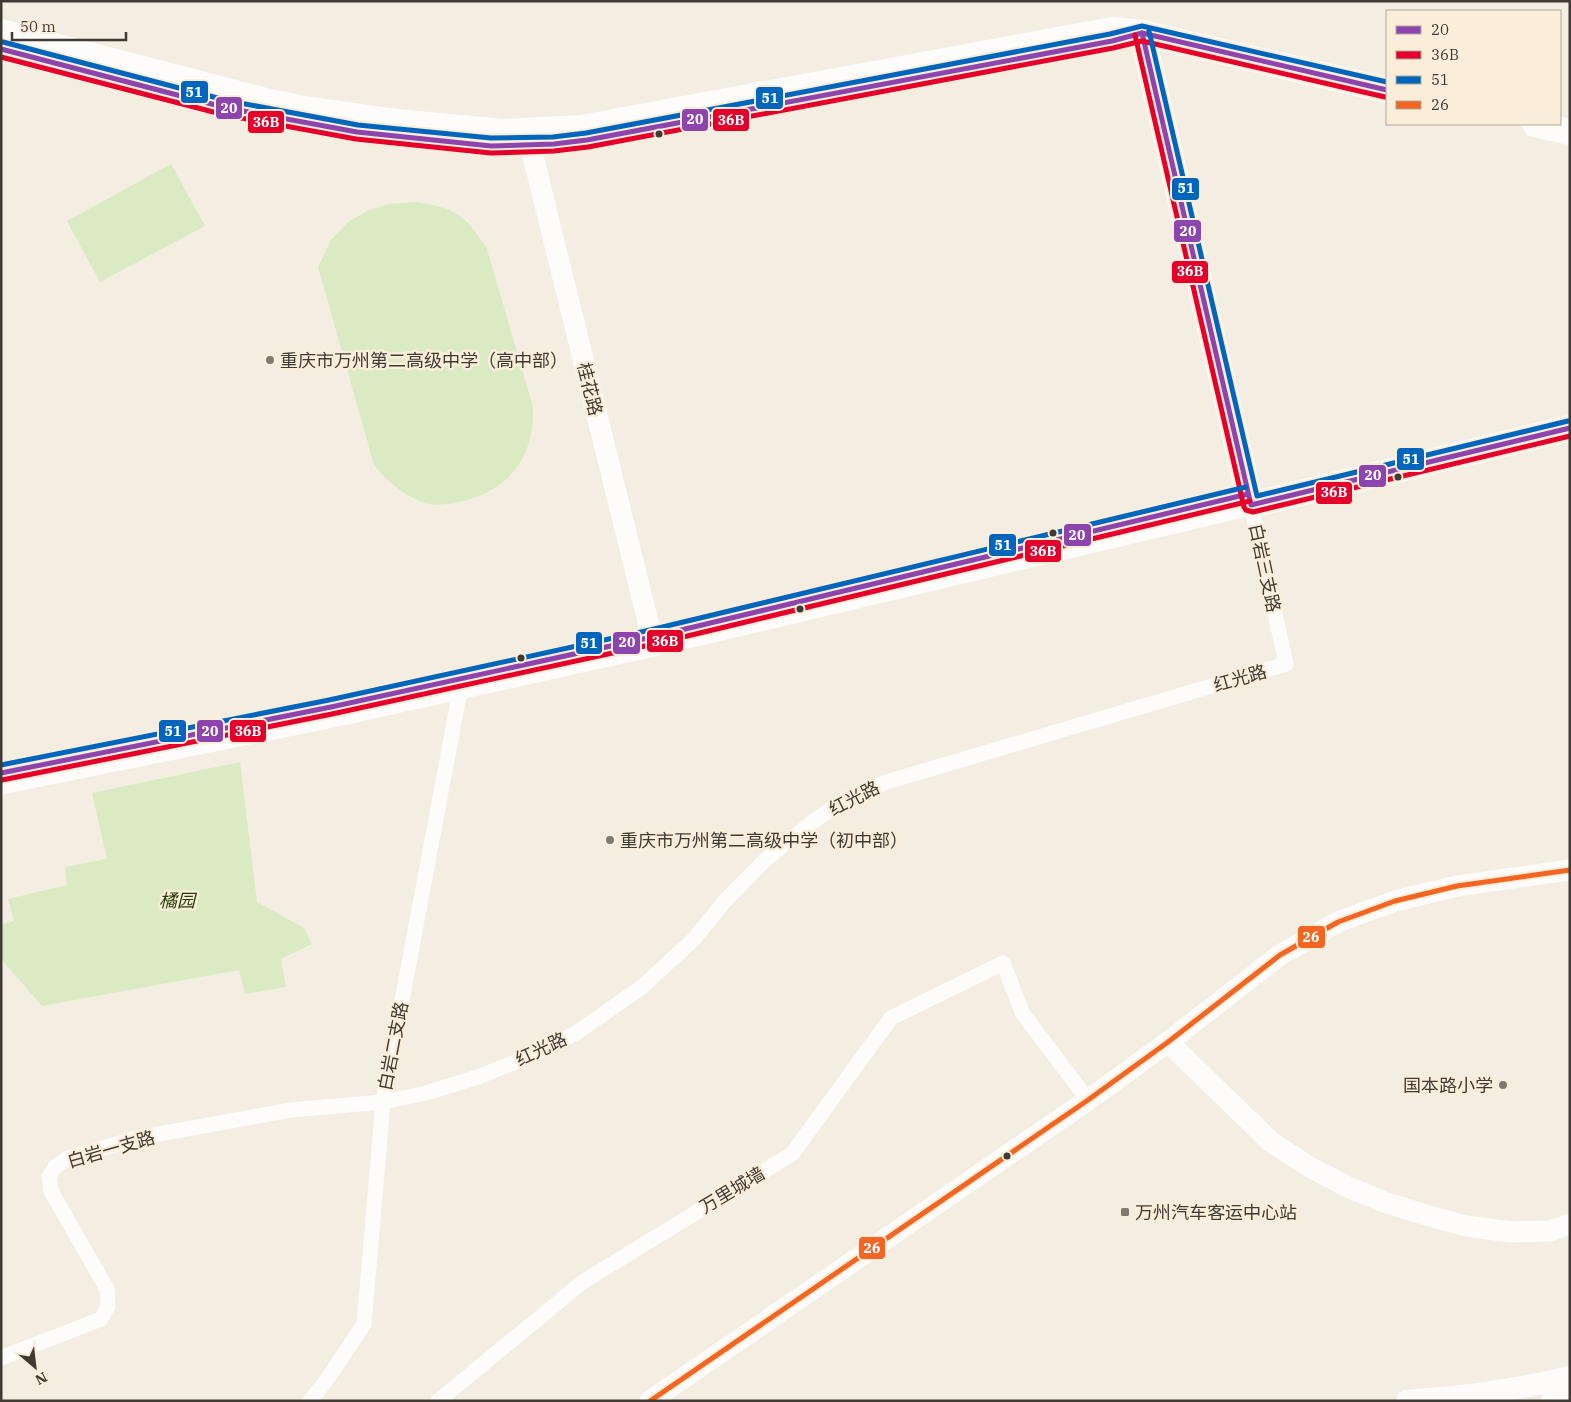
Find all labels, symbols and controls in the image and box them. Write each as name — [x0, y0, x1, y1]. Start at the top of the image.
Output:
scale bar — [12, 10, 126, 42]
legend — [1386, 10, 1561, 125]
text: 50 m — [20, 17, 56, 36]
text: 20 — [1431, 20, 1449, 39]
text: 36B — [1431, 45, 1459, 64]
text: 51 — [1431, 70, 1449, 89]
line badge: 51 — [180, 80, 209, 104]
text: 51 — [186, 83, 202, 101]
line badge: 51 — [755, 86, 784, 110]
text: 51 — [762, 89, 778, 107]
text: 26 — [1431, 95, 1449, 114]
line badge: 20 — [215, 96, 243, 120]
text: 20 — [221, 99, 237, 117]
line badge: 20 — [681, 108, 709, 132]
line badge: 36B — [712, 108, 750, 132]
line badge: 36B — [247, 110, 285, 134]
text: 20 — [687, 110, 703, 128]
text: 36B — [718, 111, 744, 129]
text: 36B — [253, 113, 279, 131]
unlabelled marker — [654, 129, 664, 139]
line badge: 51 — [1171, 177, 1200, 201]
text: 51 — [1178, 179, 1194, 197]
line badge: 20 — [1173, 219, 1202, 243]
text: 20 — [1180, 222, 1196, 240]
line badge: 36B — [1171, 260, 1209, 284]
text: 36B — [1177, 262, 1203, 280]
place label: 重庆市万州第二高级中学（高中部） — [280, 349, 568, 372]
marker: 重庆市万州第二高级中学（高中部） — [264, 354, 276, 366]
street label: 桂花路 — [572, 360, 608, 418]
line badge: 51 — [1396, 447, 1425, 471]
text: 51 — [1403, 450, 1419, 468]
line badge: 20 — [1358, 464, 1387, 488]
text: 20 — [1365, 466, 1381, 484]
unlabelled marker — [1393, 472, 1403, 482]
line badge: 36B — [1315, 481, 1353, 505]
text: 36B — [1321, 483, 1347, 501]
street label: 白岩三支路 — [1244, 522, 1286, 614]
line badge: 20 — [1063, 523, 1092, 547]
text: 20 — [1069, 526, 1085, 544]
unlabelled marker — [1048, 528, 1058, 538]
line badge: 51 — [988, 533, 1017, 557]
text: 51 — [995, 536, 1011, 554]
line badge: 36B — [1024, 539, 1062, 563]
text: 36B — [1030, 542, 1056, 560]
unlabelled marker — [795, 604, 805, 614]
line badge: 36B — [646, 629, 684, 653]
line badge: 51 — [575, 631, 603, 655]
line badge: 20 — [612, 631, 641, 655]
text: 36B — [652, 632, 678, 650]
text: 20 — [619, 633, 635, 651]
text: 51 — [581, 634, 597, 652]
unlabelled marker — [516, 653, 526, 663]
street label: 红光路 — [1211, 660, 1269, 696]
line badge: 51 — [158, 719, 187, 743]
line badge: 20 — [196, 719, 224, 743]
line badge: 36B — [229, 719, 267, 743]
text: 51 — [165, 722, 181, 740]
text: 20 — [202, 722, 218, 740]
text: 36B — [235, 722, 261, 740]
street label: 红光路 — [825, 775, 883, 821]
place label: 重庆市万州第二高级中学（初中部） — [620, 829, 908, 852]
marker: 重庆市万州第二高级中学（初中部） — [604, 834, 616, 846]
park label: 橘园 — [159, 889, 198, 912]
line badge: 26 — [1297, 925, 1326, 949]
text: 26 — [1303, 928, 1319, 946]
street label: 白岩二支路 — [373, 1000, 413, 1092]
street label: 红光路 — [512, 1027, 570, 1071]
place label: 国本路小学 — [1403, 1074, 1493, 1097]
marker: 国本路小学 — [1497, 1079, 1509, 1091]
street label: 白岩一支路 — [65, 1126, 157, 1172]
unlabelled marker — [1002, 1151, 1012, 1161]
street label: 万里城墙 — [695, 1162, 769, 1218]
place label: 万州汽车客运中心站 — [1135, 1201, 1297, 1224]
marker: 万州汽车客运中心站 — [1119, 1206, 1131, 1218]
line badge: 26 — [858, 1236, 886, 1260]
text: 26 — [864, 1239, 880, 1257]
north arrow — [10, 1342, 60, 1392]
text: N — [32, 1368, 50, 1389]

